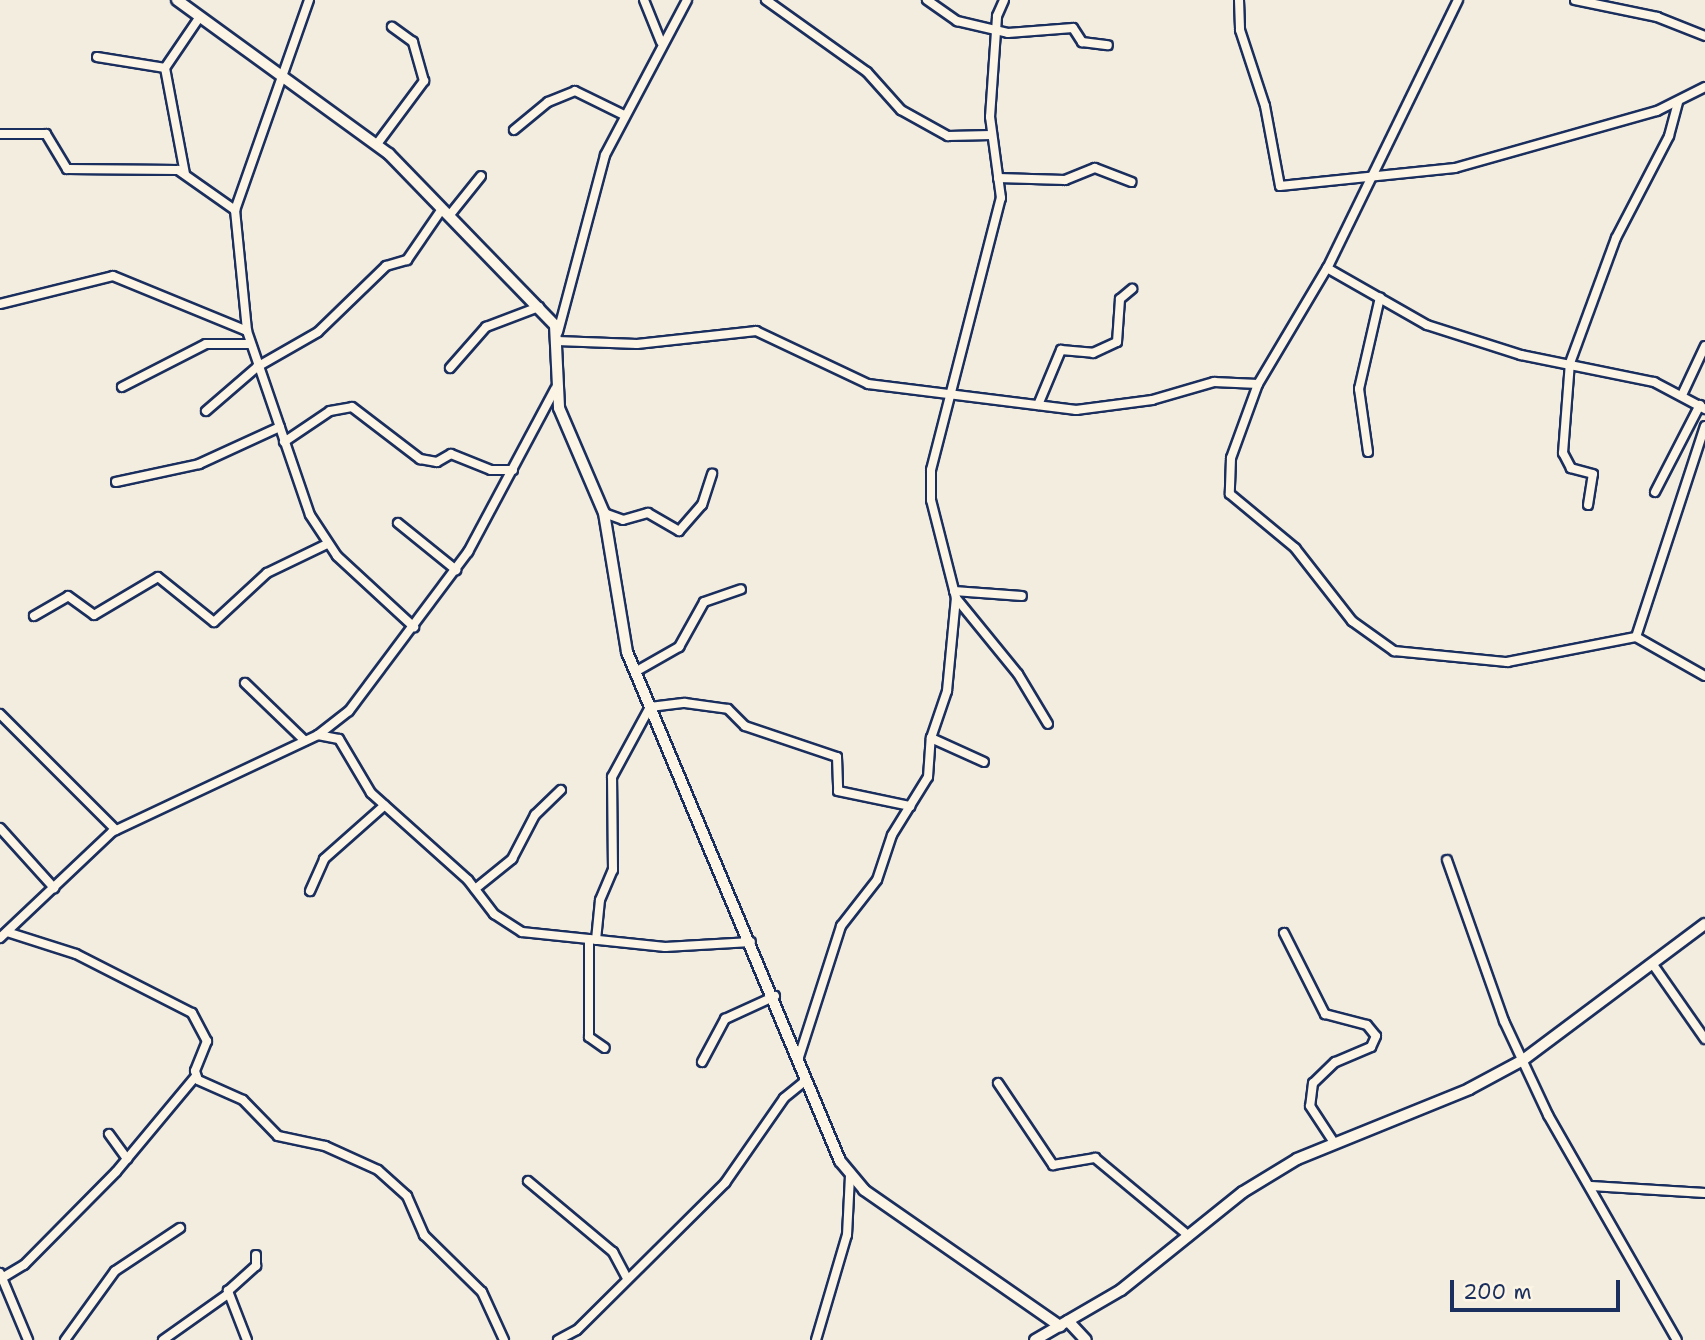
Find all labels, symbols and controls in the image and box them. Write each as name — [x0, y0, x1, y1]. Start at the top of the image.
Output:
scale bar — [1453, 1266, 1623, 1310]
text: 200 m — [1463, 1278, 1532, 1306]

